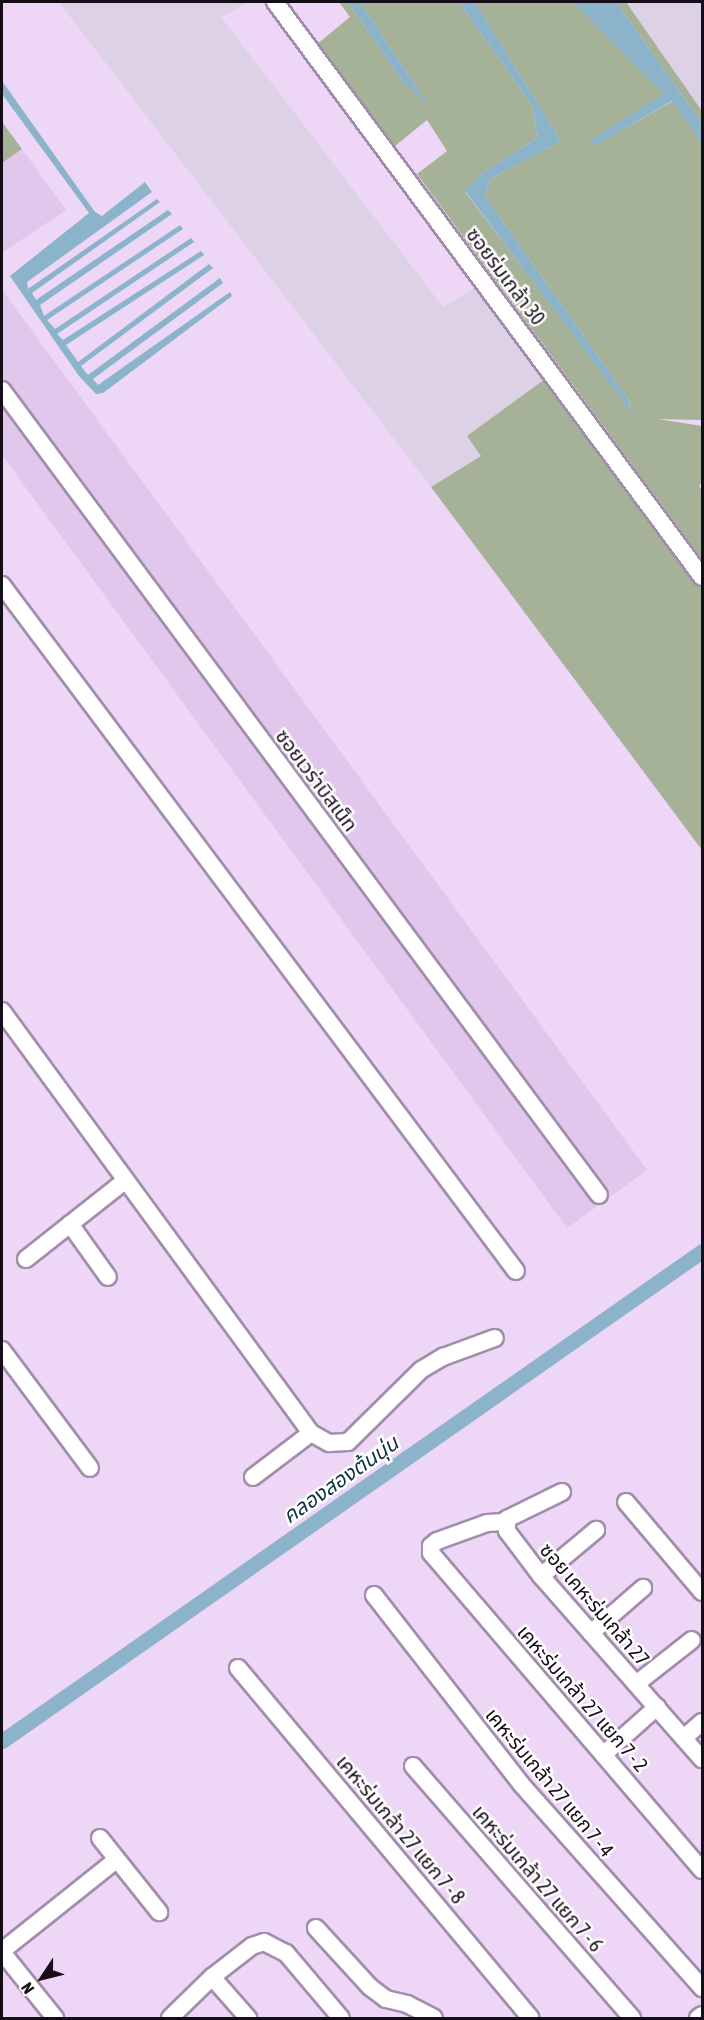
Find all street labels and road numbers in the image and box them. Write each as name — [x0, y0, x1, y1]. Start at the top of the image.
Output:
street label: ซอยร่มเกล้า 30 — [462, 223, 550, 329]
street label: ซอยเวร่าบิสเน็ท — [271, 724, 363, 836]
street label: ซอย เคหะร่มเกล้า 27 — [535, 1538, 655, 1670]
street label: เคหะร่มเกล้า 27 แยก 7 - 2 — [513, 1620, 653, 1776]
street label: เคหะร่มเกล้า 27 แยก 7 - 4 — [481, 1703, 619, 1861]
street label: เคหะร่มเกล้า 27 แยก 7 - 8 — [332, 1750, 470, 1908]
street label: เคหะร่มเกล้า 27 แยก 7 - 6 — [468, 1800, 608, 1956]

